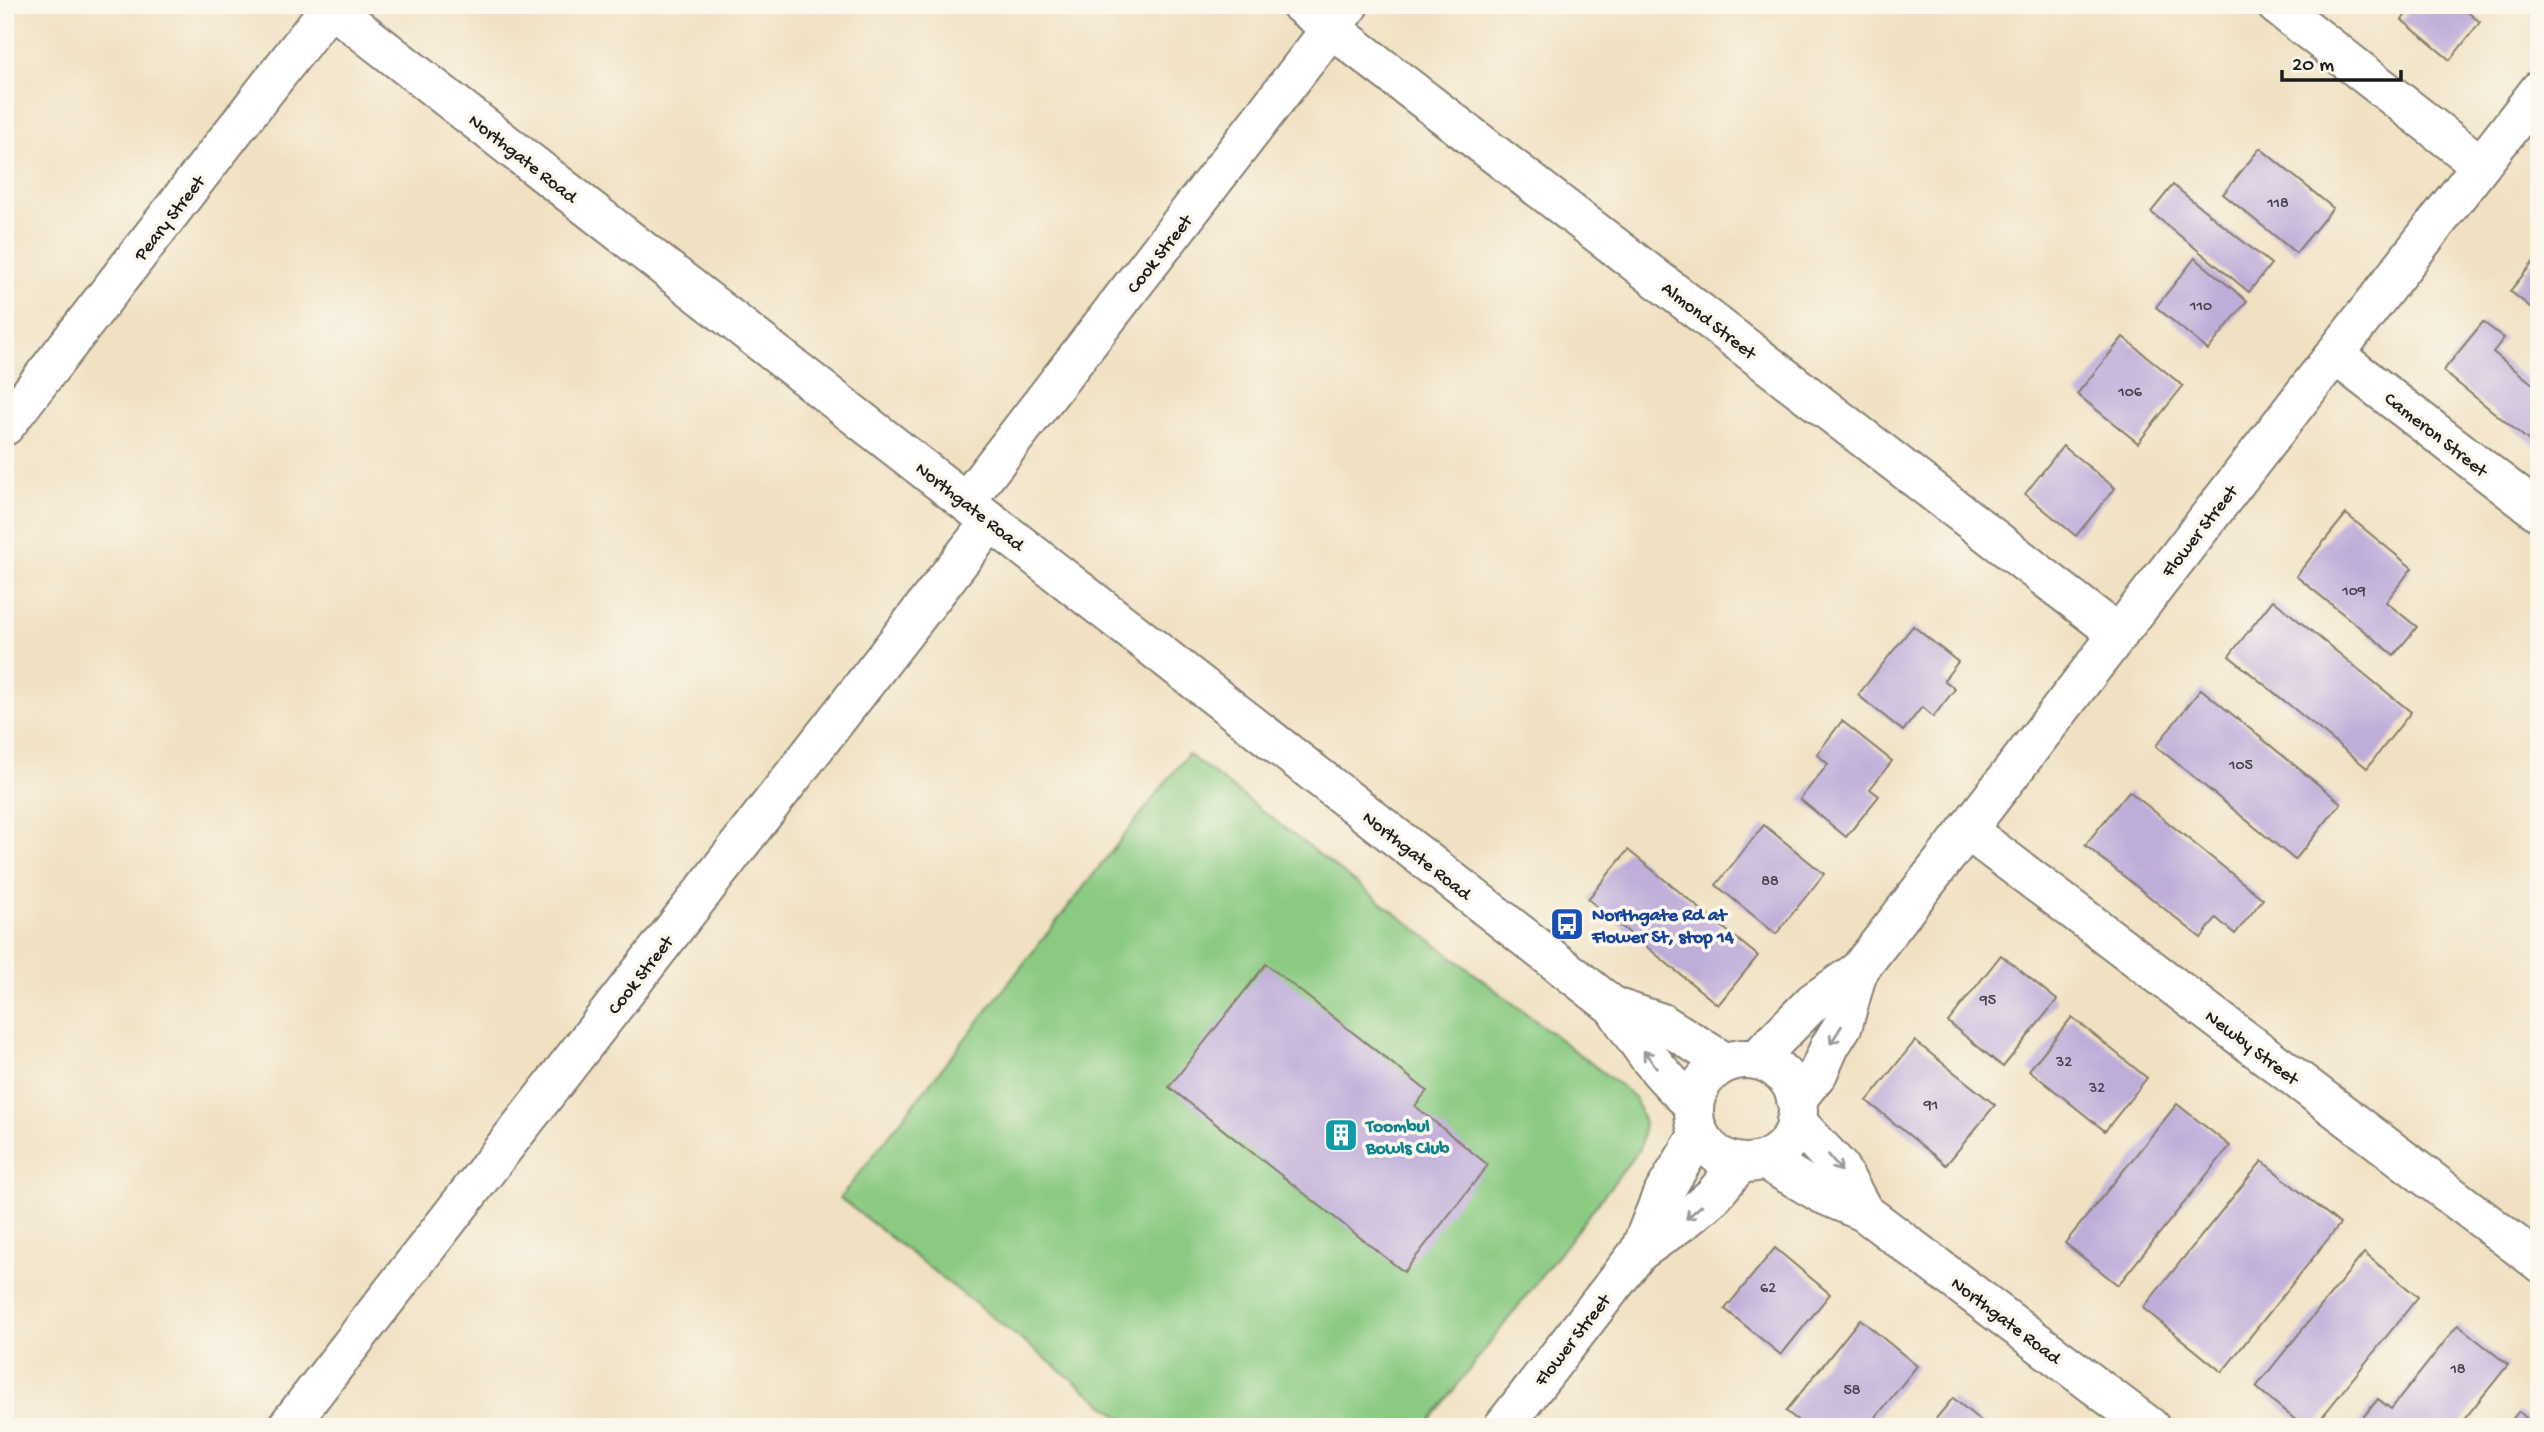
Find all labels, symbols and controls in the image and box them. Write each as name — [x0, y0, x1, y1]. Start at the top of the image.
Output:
scale bar — [2282, 38, 2400, 82]
text: 20 m — [2292, 54, 2334, 79]
street label: Northgate Road — [463, 110, 582, 211]
street label: Peary Street — [130, 170, 213, 267]
house number: 118 — [2266, 195, 2289, 214]
street label: Cook Street — [1123, 209, 1200, 299]
street label: Almond Street — [1656, 278, 1762, 367]
house number: 110 — [2189, 298, 2212, 317]
house number: 106 — [2117, 384, 2143, 403]
street label: Cameron Street — [2379, 388, 2493, 485]
street label: Northgate Road — [910, 458, 1029, 559]
street label: Flower Street — [2157, 480, 2245, 583]
house number: 109 — [2341, 583, 2366, 602]
house number: 105 — [2228, 757, 2253, 776]
street label: Northgate Road — [1357, 807, 1476, 908]
house number: 88 — [1761, 873, 1779, 892]
bus stop icon: Northgate Rd at Flower St, stop 14 — [1548, 905, 1586, 943]
place label: Northgate Rd at Flower St, stop 14 — [1591, 905, 1735, 950]
street label: Cook Street — [604, 930, 681, 1020]
house number: 95 — [1979, 992, 1996, 1011]
street label: Newby Street — [2199, 1006, 2304, 1093]
one-way arrow — [1829, 1024, 1843, 1044]
one-way arrow — [1642, 1051, 1657, 1069]
house number: 32 — [2055, 1054, 2072, 1073]
house number: 32 — [2088, 1080, 2105, 1099]
house number: 91 — [1923, 1097, 1938, 1116]
building icon: Toombul Bowls Club — [1322, 1116, 1360, 1154]
place label: Toombul Bowls Club — [1364, 1116, 1449, 1161]
one-way arrow — [1827, 1154, 1842, 1172]
one-way arrow — [1685, 1204, 1703, 1220]
street label: Northgate Road — [1945, 1273, 2066, 1372]
house number: 62 — [1760, 1280, 1776, 1299]
street label: Flower Street — [1530, 1289, 1618, 1392]
house number: 18 — [2449, 1361, 2466, 1380]
house number: 58 — [1843, 1382, 1861, 1401]

